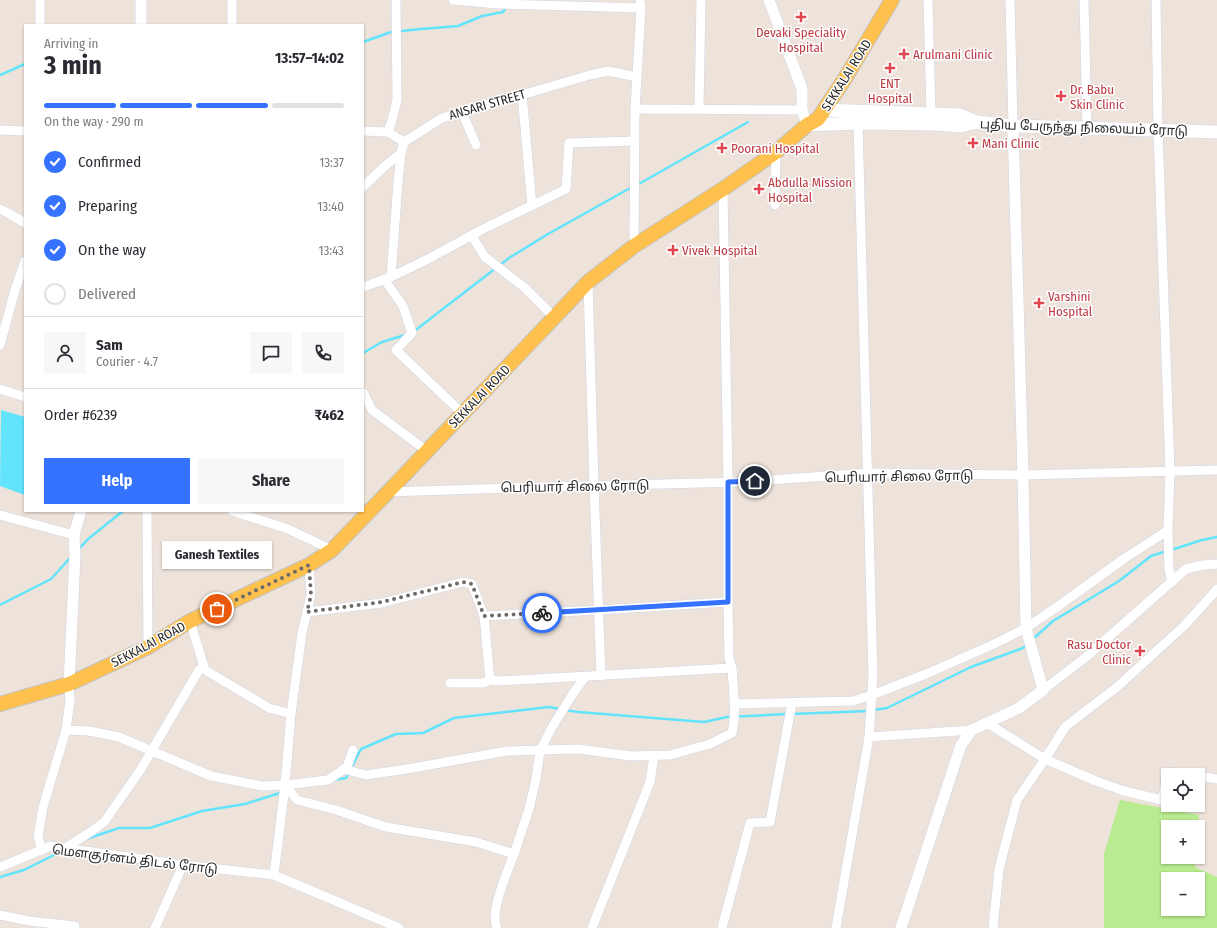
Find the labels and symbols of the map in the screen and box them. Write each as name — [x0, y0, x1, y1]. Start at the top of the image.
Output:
marker: Devaki Speciality Hospital — [795, 11, 807, 23]
place label: Devaki Speciality Hospital — [756, 25, 846, 55]
street label: SEKKALAI ROAD — [818, 37, 874, 114]
place label: Arulmani Clinic — [913, 47, 993, 62]
marker: Arulmani Clinic — [898, 48, 910, 60]
marker: ENT Hospital — [884, 62, 896, 74]
place label: ENT Hospital — [868, 76, 913, 106]
place label: Dr. Babu Skin Clinic — [1070, 82, 1125, 112]
street label: ANSARI STREET — [447, 86, 527, 123]
marker: Dr. Babu Skin Clinic — [1055, 90, 1067, 102]
street label: புதிய பேருந்து நிலையம் ரோடு — [980, 116, 1188, 140]
place label: Mani Clinic — [982, 136, 1040, 151]
marker: Mani Clinic — [967, 137, 979, 149]
place label: Poorani Hospital — [731, 141, 820, 156]
marker: Poorani Hospital — [716, 142, 728, 154]
place label: Abdulla Mission Hospital — [768, 175, 852, 205]
marker: Abdulla Mission Hospital — [753, 183, 765, 195]
place label: Vivek Hospital — [682, 243, 758, 258]
marker: Vivek Hospital — [667, 244, 679, 256]
place label: Varshini Hospital — [1048, 289, 1093, 319]
marker: Varshini Hospital — [1033, 297, 1045, 309]
street label: SEKKALAI ROAD — [446, 362, 513, 431]
pin — [738, 464, 772, 498]
street label: பெரியார் சிலை ரோடு — [824, 468, 974, 486]
street label: பெரியார் சிலை ரோடு — [500, 478, 650, 496]
callout: Ganesh Textiles — [162, 541, 272, 569]
pin — [200, 592, 234, 626]
courier — [522, 593, 562, 633]
street label: SEKKALAI ROAD — [109, 619, 188, 670]
place label: Rasu Doctor Clinic — [1067, 637, 1131, 667]
marker: Rasu Doctor Clinic — [1134, 645, 1146, 657]
street label: மௌகுர்னம் திடல் ரோடு — [51, 842, 219, 878]

